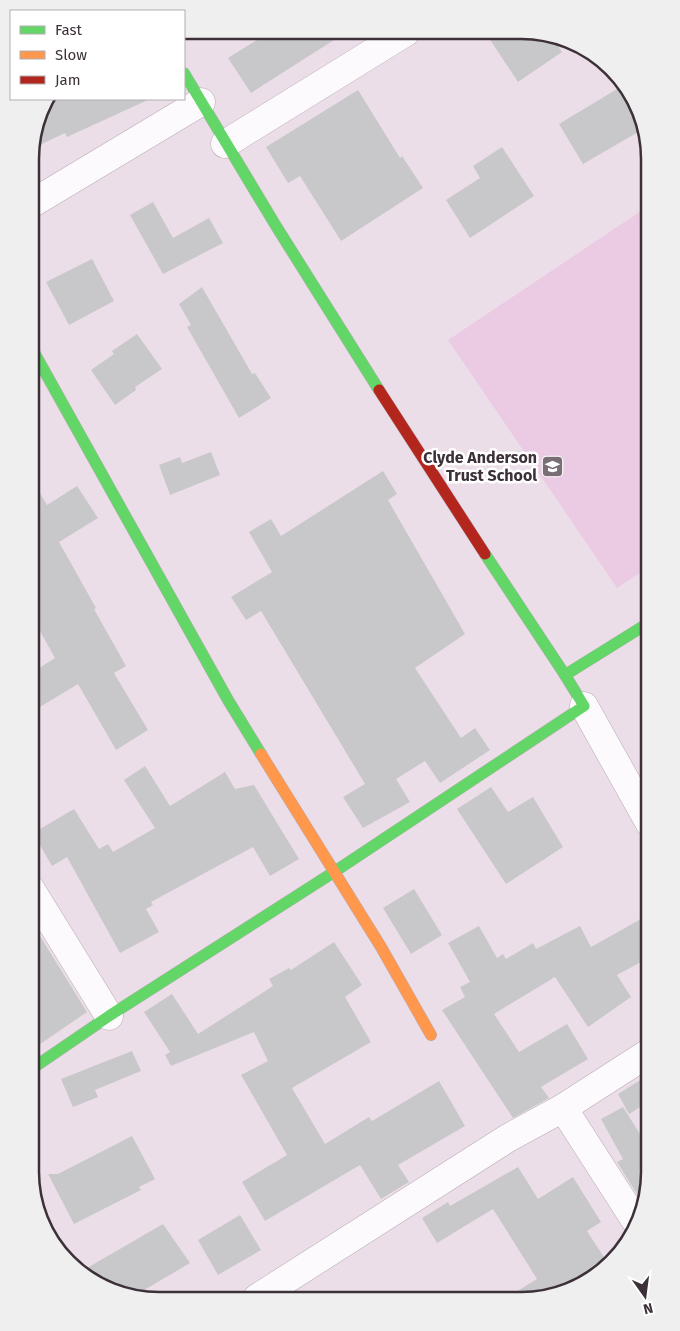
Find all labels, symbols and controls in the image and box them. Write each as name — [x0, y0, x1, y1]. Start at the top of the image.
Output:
legend — [10, 10, 185, 100]
text: Fast — [55, 21, 82, 39]
text: Slow — [55, 46, 87, 64]
text: Jam — [55, 71, 81, 89]
place label: Clyde Anderson Trust School — [423, 448, 537, 485]
school or university icon: Clyde Anderson Trust School — [541, 454, 565, 478]
north arrow — [620, 1271, 670, 1321]
text: N — [641, 1299, 655, 1318]

